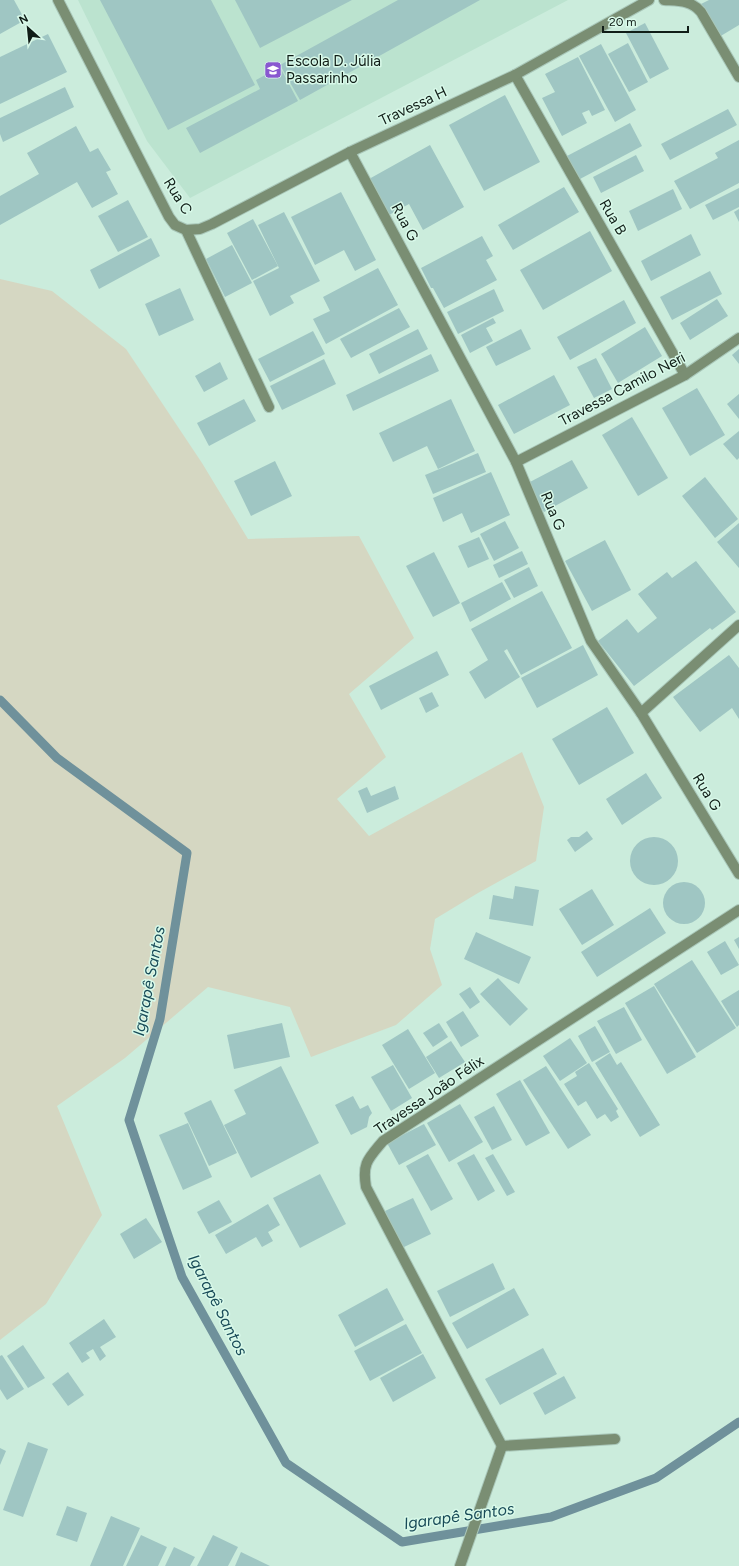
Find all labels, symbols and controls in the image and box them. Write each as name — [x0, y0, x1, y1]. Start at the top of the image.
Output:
north arrow — [8, 8, 48, 48]
scale bar — [603, 8, 688, 34]
text: N — [17, 12, 30, 27]
text: 20 m — [609, 15, 637, 29]
place label: Escola D. Júlia Passarinho — [286, 52, 381, 87]
school or university icon: Escola D. Júlia Passarinho — [263, 60, 283, 80]
street label: Travessa H — [376, 83, 450, 129]
street label: Rua C — [160, 174, 196, 218]
street label: Rua B — [596, 196, 630, 238]
street label: Rua G — [388, 200, 422, 244]
street label: Travessa Camilo Neri — [556, 348, 688, 430]
street label: Rua G — [537, 489, 569, 533]
street label: Rua G — [689, 770, 725, 814]
water label: Igarapê Santos — [129, 924, 169, 1037]
street label: Travessa João Félix — [371, 1052, 487, 1138]
water label: Igarapê Santos — [184, 1251, 252, 1359]
water label: Igarapê Santos — [403, 1499, 516, 1533]

